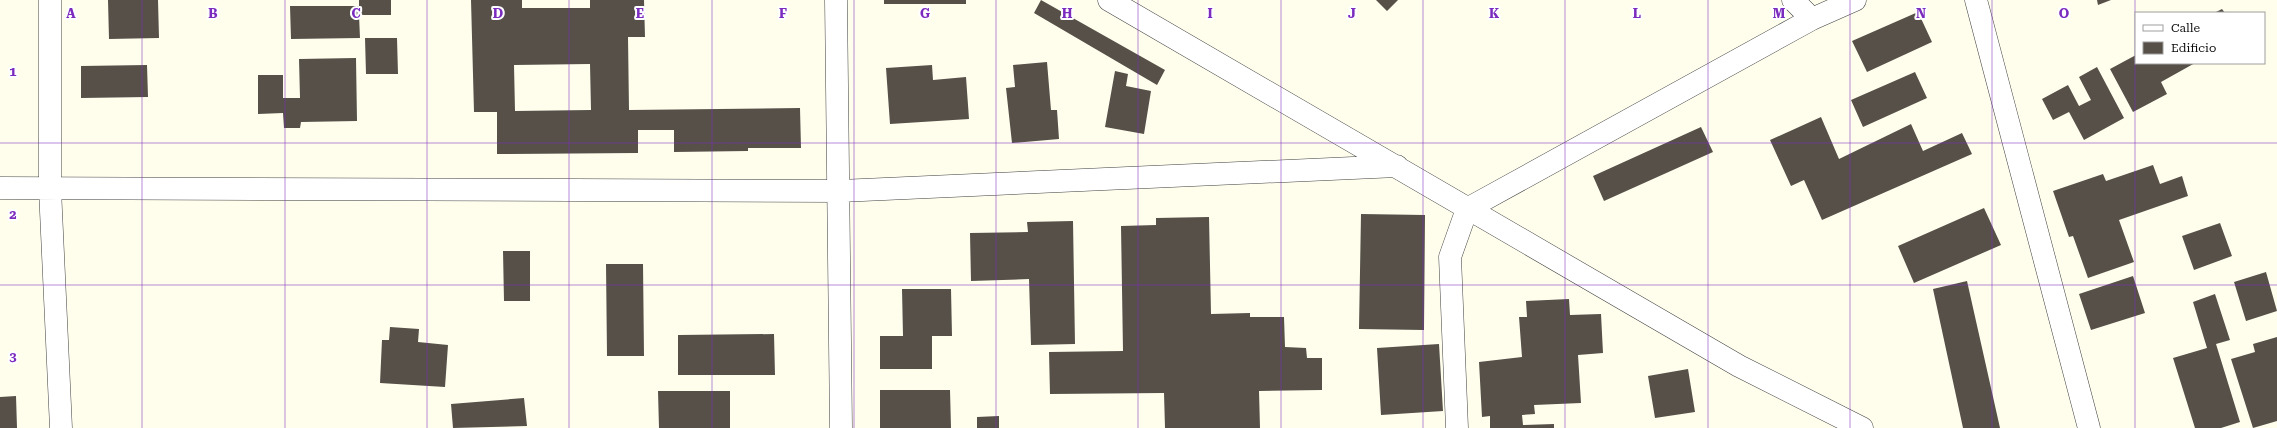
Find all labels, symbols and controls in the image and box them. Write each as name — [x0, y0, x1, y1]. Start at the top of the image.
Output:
text: A — [66, 6, 76, 21]
text: B — [208, 6, 218, 21]
text: C — [351, 6, 361, 21]
text: D — [493, 6, 503, 21]
text: E — [636, 6, 644, 21]
text: F — [779, 6, 787, 21]
text: G — [920, 6, 930, 21]
text: H — [1062, 6, 1073, 21]
text: I — [1207, 6, 1213, 21]
text: J — [1348, 6, 1356, 21]
text: K — [1489, 6, 1500, 21]
text: L — [1633, 6, 1641, 21]
text: M — [1773, 6, 1786, 21]
text: N — [1916, 6, 1926, 21]
text: O — [2059, 6, 2070, 21]
legend — [2135, 12, 2265, 64]
text: Calle — [2171, 21, 2201, 35]
text: Edificio — [2171, 41, 2216, 55]
text: 1 — [9, 64, 17, 79]
text: 2 — [9, 207, 17, 222]
text: 3 — [9, 349, 17, 364]

